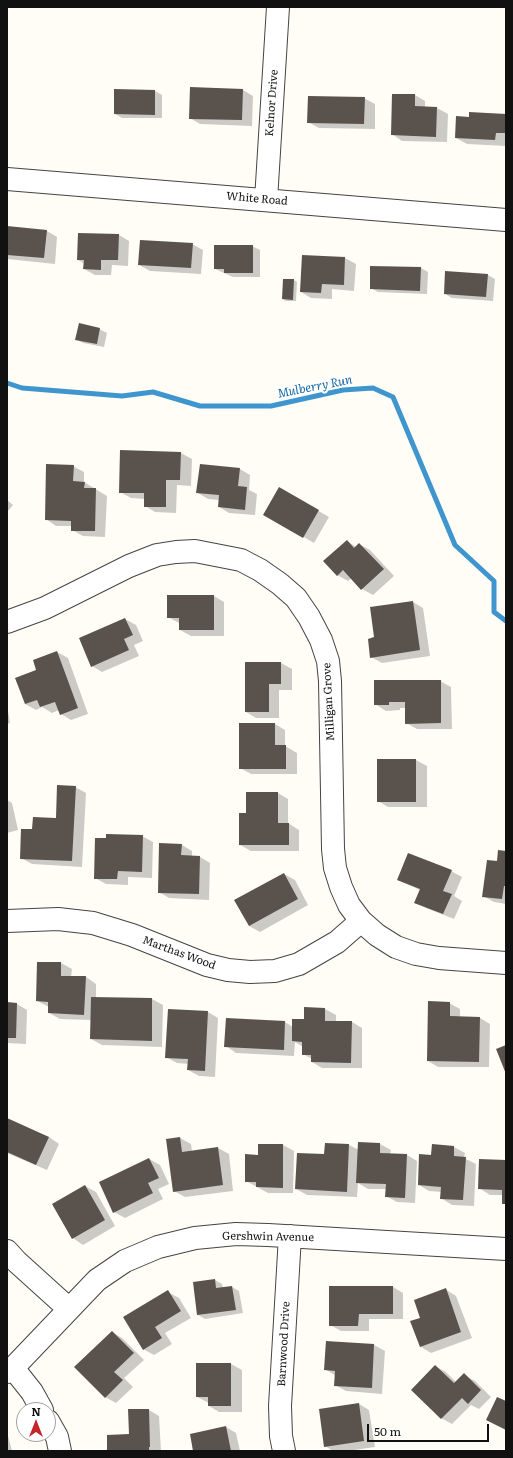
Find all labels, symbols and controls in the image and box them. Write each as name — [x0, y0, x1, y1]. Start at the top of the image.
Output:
street label: Kelnor Drive — [263, 69, 281, 137]
street label: White Road — [226, 190, 288, 208]
water label: Mulberry Run — [276, 373, 354, 401]
street label: Milligan Grove — [320, 662, 338, 742]
street label: Marthas Wood — [140, 934, 218, 972]
street label: Gershwin Avenue — [222, 1230, 314, 1244]
street label: Barnwood Drive — [275, 1301, 293, 1387]
north arrow — [16, 1402, 56, 1442]
text: N — [31, 1403, 41, 1419]
scale bar — [369, 1416, 491, 1442]
text: 50 m — [374, 1422, 401, 1440]

